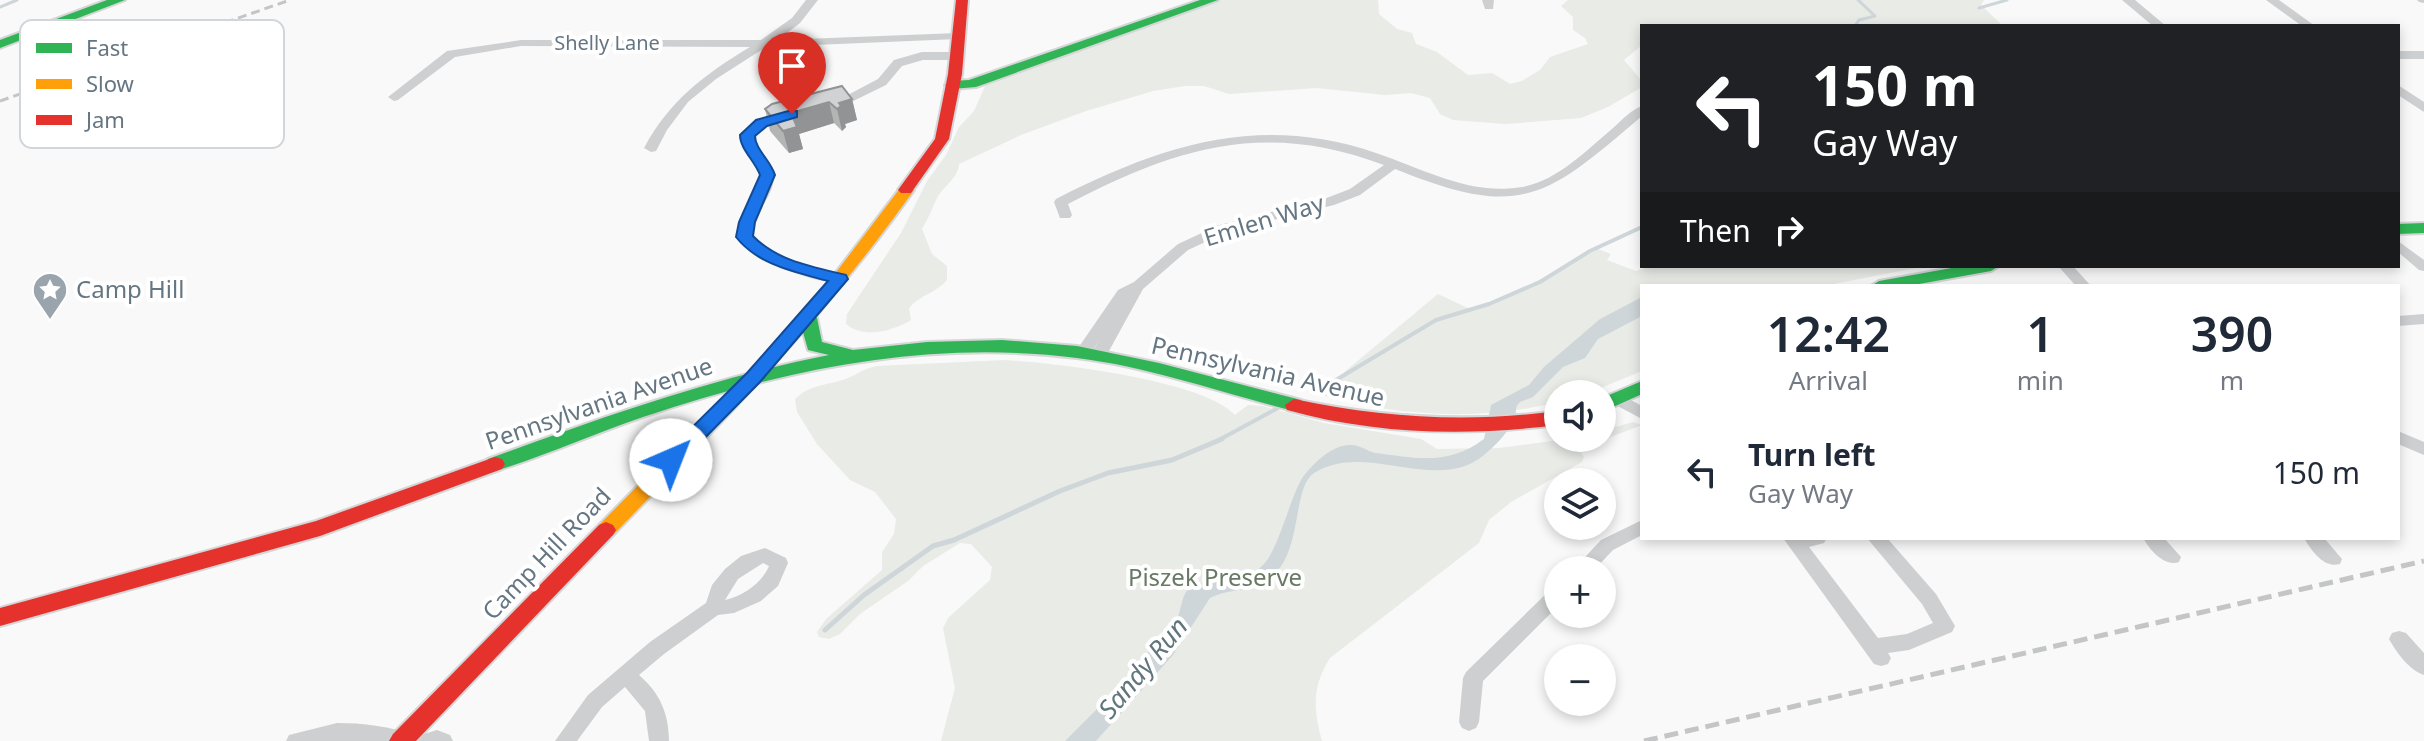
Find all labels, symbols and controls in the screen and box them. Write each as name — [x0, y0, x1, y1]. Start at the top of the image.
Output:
legend — [20, 20, 284, 148]
street label: Shelly Lane — [554, 29, 660, 56]
text: Fast — [86, 32, 128, 62]
pin — [758, 32, 826, 114]
icon: arrive — [770, 44, 814, 88]
text: 150 m — [1812, 46, 1977, 122]
icon: left — [1680, 56, 1784, 160]
text: Slow — [86, 68, 135, 98]
text: Jam — [84, 104, 125, 134]
text: Gay Way — [1812, 118, 1957, 167]
street label: Emlen Way — [1199, 185, 1328, 253]
icon: right — [1767, 208, 1811, 252]
text: Then — [1680, 210, 1751, 251]
place icon: Camp Hill — [31, 271, 69, 321]
place label: Camp Hill — [76, 272, 184, 305]
text: 12:42 — [1767, 301, 1890, 366]
text: 1 — [2027, 301, 2054, 366]
text: 390 — [2191, 301, 2273, 366]
street label: Pennsylvania Avenue — [1149, 328, 1388, 413]
street label: Pennsylvania Avenue — [480, 348, 717, 457]
text: Arrival — [1789, 362, 1868, 398]
text: min — [2017, 362, 2064, 398]
text: m — [2220, 362, 2244, 398]
map controls — [1544, 380, 1616, 716]
button: sound — [1544, 380, 1616, 452]
position arrow — [629, 418, 713, 502]
text: Turn left — [1748, 434, 1876, 475]
icon: left — [1680, 450, 1724, 494]
text: 150 m — [2273, 452, 2360, 493]
button: layers — [1544, 468, 1616, 540]
text: Gay Way — [1748, 475, 1853, 511]
street label: Camp Hill Road — [474, 480, 618, 626]
button: + — [1544, 556, 1616, 628]
park label: Piszek Preserve — [1128, 560, 1302, 593]
water label: Sandy Run — [1089, 609, 1195, 726]
button: − — [1544, 644, 1616, 716]

